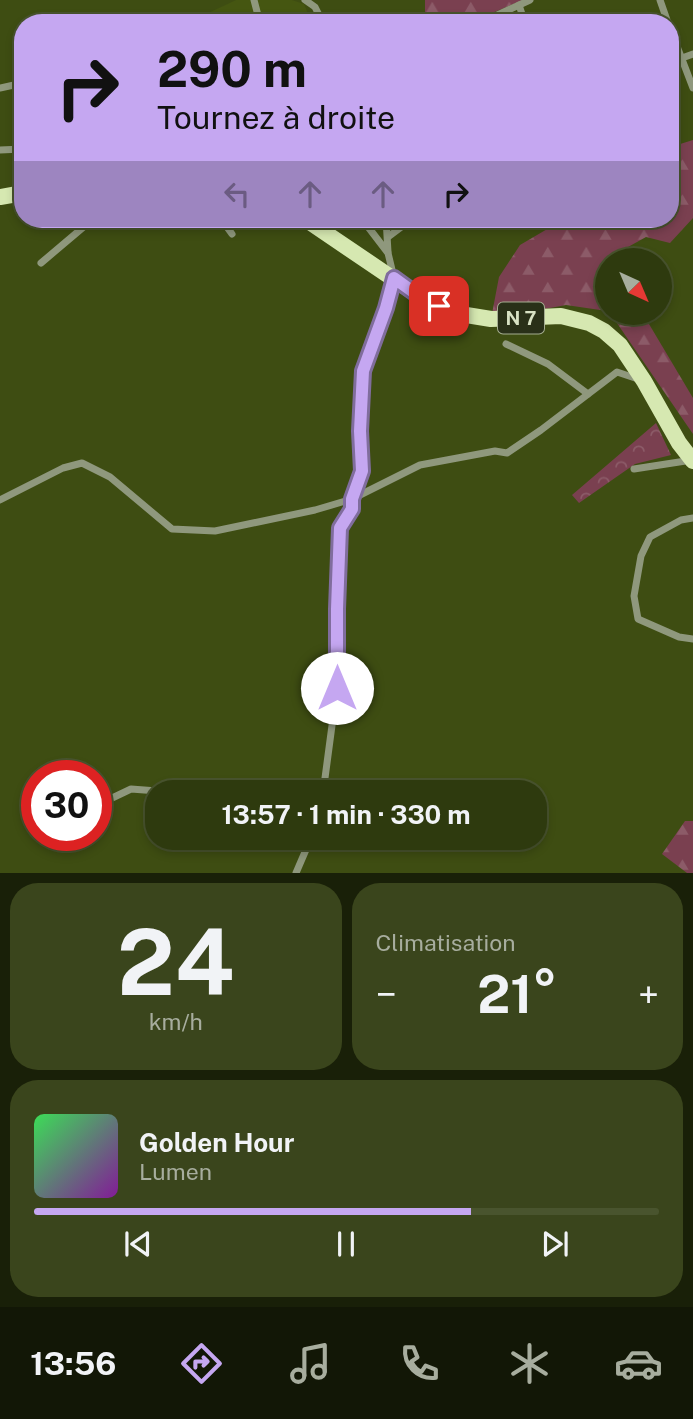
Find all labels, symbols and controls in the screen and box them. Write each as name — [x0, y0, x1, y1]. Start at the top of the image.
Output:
text: 290 m — [157, 40, 307, 98]
icon: right — [42, 42, 133, 133]
text: Tournez à droite — [157, 99, 395, 136]
icon: left — [218, 175, 256, 213]
icon: ahead — [291, 175, 329, 213]
icon: ahead — [364, 175, 402, 213]
icon: right — [437, 175, 475, 213]
north arrow — [595, 248, 672, 326]
map controls — [595, 248, 672, 325]
pin — [409, 276, 469, 336]
icon: arrive — [420, 287, 458, 325]
road number: N 7 — [498, 302, 544, 334]
position arrow — [300, 651, 374, 725]
speed limit sign: 30 — [21, 760, 112, 851]
text: 13:57 · 1 min · 330 m — [221, 799, 471, 830]
text: 24 — [117, 909, 234, 1015]
text: Climatisation — [376, 929, 516, 956]
text: 21° — [477, 964, 557, 1025]
text: − — [376, 972, 397, 1017]
text: + — [638, 972, 659, 1017]
text: km/h — [149, 1008, 203, 1035]
text: Golden Hour — [139, 1127, 294, 1158]
text: Lumen — [139, 1158, 212, 1185]
icon: previous — [119, 1225, 157, 1263]
icon: pause — [327, 1225, 365, 1263]
icon: next — [536, 1225, 574, 1263]
icon: directions — [177, 1339, 226, 1388]
icon: music — [286, 1339, 335, 1388]
icon: phone — [395, 1339, 444, 1388]
icon: climate — [505, 1339, 554, 1388]
icon: car — [614, 1339, 663, 1388]
text: 13:56 — [30, 1345, 116, 1382]

